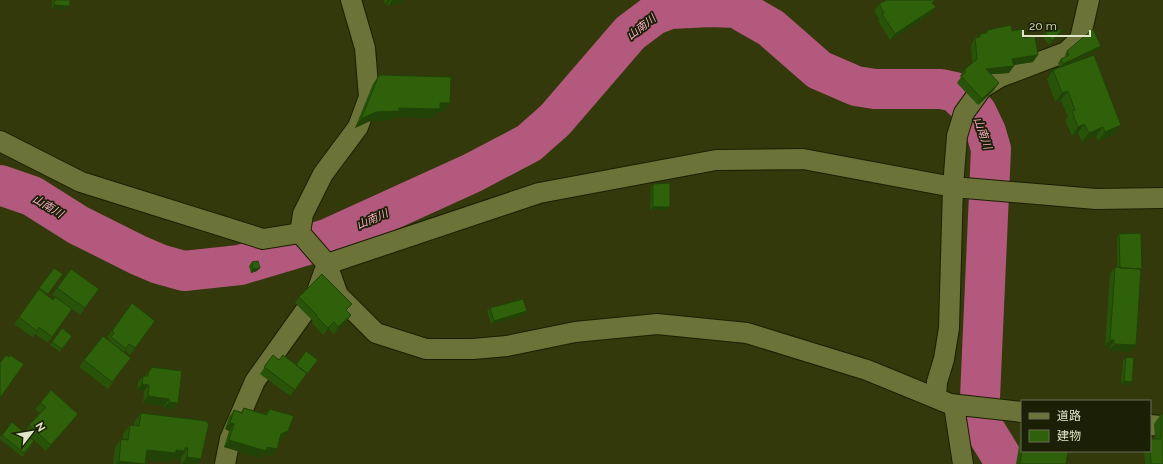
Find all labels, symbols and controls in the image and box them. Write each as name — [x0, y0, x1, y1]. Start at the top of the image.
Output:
water label: 山南川 — [624, 11, 659, 43]
scale bar — [1023, 12, 1090, 38]
text: 20 m — [1029, 19, 1057, 33]
water label: 山南川 — [971, 115, 994, 152]
water label: 山南川 — [30, 192, 66, 221]
water label: 山南川 — [354, 206, 391, 232]
legend — [1021, 400, 1151, 452]
text: 道路 — [1057, 409, 1081, 423]
north arrow — [12, 412, 52, 452]
text: N — [32, 420, 48, 434]
text: 建物 — [1057, 429, 1081, 443]

